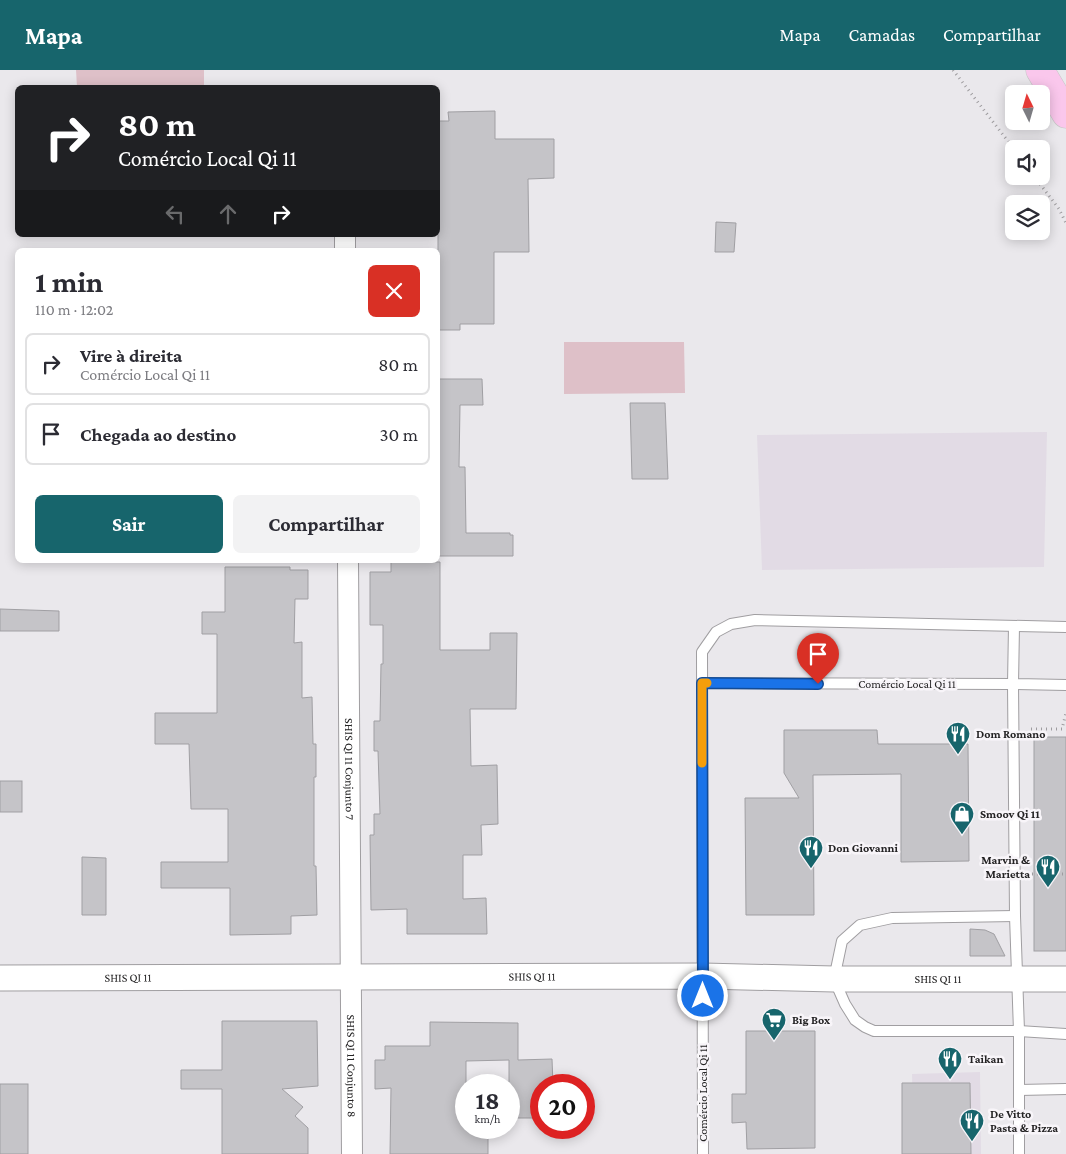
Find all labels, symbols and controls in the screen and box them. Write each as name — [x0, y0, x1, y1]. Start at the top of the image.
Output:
text: Mapa — [25, 22, 83, 49]
text: Mapa — [780, 25, 821, 45]
text: Camadas — [849, 25, 915, 45]
text: Compartilhar — [943, 25, 1041, 45]
north arrow — [1005, 85, 1050, 130]
map controls — [1005, 85, 1050, 240]
icon: right — [35, 105, 100, 170]
text: 80 m — [118, 105, 196, 144]
button: sound — [1005, 140, 1050, 185]
text: Comércio Local Qi 11 — [118, 146, 297, 171]
button: layers — [1005, 195, 1050, 240]
icon: left — [161, 200, 189, 228]
icon: ahead — [214, 200, 242, 228]
icon: right — [267, 200, 295, 228]
text: 1 min — [35, 265, 103, 298]
button: close — [368, 265, 420, 317]
text: 110 m · 12:02 — [35, 301, 113, 318]
text: Vire à direita — [80, 345, 182, 366]
icon: right — [37, 350, 65, 378]
text: 80 m — [378, 354, 418, 375]
text: Comércio Local Qi 11 — [80, 366, 210, 383]
icon: arrive — [37, 420, 65, 448]
text: Chegada ao destino — [80, 424, 236, 445]
text: 30 m — [379, 424, 418, 445]
button: Sair — [35, 495, 223, 553]
button: Compartilhar — [233, 495, 420, 553]
pin — [797, 633, 839, 684]
icon: arrive — [804, 640, 832, 668]
street label: Comércio Local Qi 11 — [858, 677, 956, 691]
street label: SHIS QI 11 Conjunto 7 — [342, 718, 357, 821]
restaurant icon: Dom Romano — [945, 721, 971, 755]
place label: Dom Romano — [976, 727, 1046, 741]
shop icon: Smoov Qi 11 — [949, 801, 975, 835]
place label: Smoov Qi 11 — [980, 807, 1040, 821]
restaurant icon: Don Giovanni — [798, 835, 824, 869]
place label: Don Giovanni — [828, 841, 898, 855]
place label: Marvin & Marietta — [981, 853, 1031, 881]
restaurant icon: Marvin & Marietta — [1035, 854, 1061, 888]
street label: SHIS QI 11 — [509, 969, 555, 984]
position arrow — [676, 969, 728, 1021]
street label: SHIS QI 11 — [105, 971, 151, 985]
street label: SHIS QI 11 — [915, 972, 961, 986]
supermarket icon: Big Box — [761, 1007, 787, 1041]
place label: Big Box — [792, 1013, 831, 1027]
street label: SHIS QI 11 Conjunto 8 — [344, 1014, 359, 1118]
street label: Comércio Local Qi 11 — [696, 1044, 710, 1142]
restaurant icon: Taikan — [937, 1046, 963, 1080]
place label: Taikan — [968, 1052, 1003, 1066]
speed limit sign: 20 — [530, 1074, 595, 1139]
text: 18 — [476, 1087, 499, 1114]
place label: De Vitto Pasta & Pizza — [990, 1107, 1058, 1135]
restaurant icon: De Vitto Pasta & Pizza — [959, 1108, 985, 1142]
text: km/h — [475, 1112, 500, 1126]

